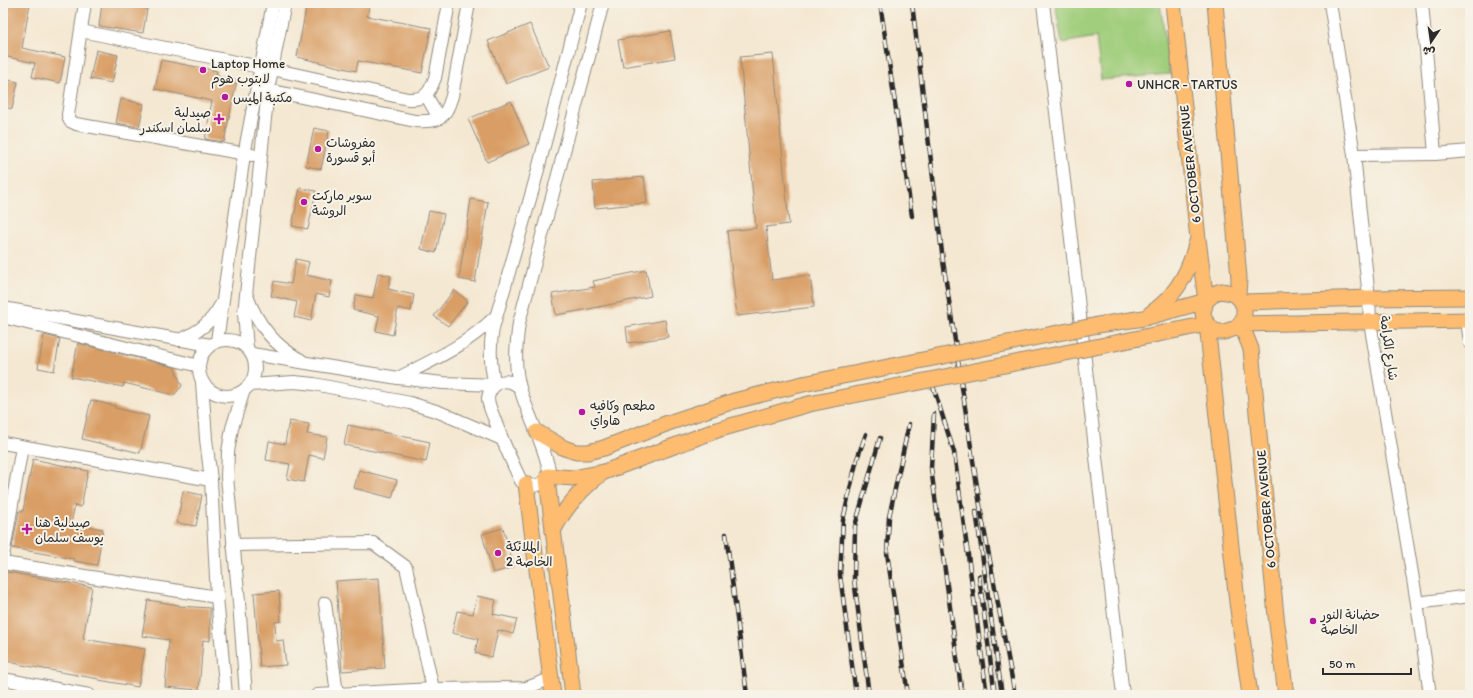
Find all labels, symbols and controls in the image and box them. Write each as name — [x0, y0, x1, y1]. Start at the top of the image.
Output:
north arrow — [1411, 22, 1451, 62]
text: ش — [1422, 44, 1436, 59]
place label: Laptop Home لابتوب هوم — [211, 56, 285, 89]
marker: Laptop Home لابتوب هوم — [198, 65, 208, 75]
place label: UNHCR - TARTUS — [1137, 77, 1238, 92]
marker: UNHCR - TARTUS — [1124, 79, 1134, 89]
place label: مكتبة الميس — [233, 90, 292, 106]
marker: مكتبة الميس — [220, 92, 230, 102]
street label: 6 OCTOBER AVENUE — [1176, 104, 1204, 224]
place label: صيدلية سلمان اسكندر — [139, 105, 211, 136]
marker: صيدلية سلمان اسكندر — [214, 114, 224, 124]
place label: مفروشات أبو قسورة — [326, 135, 376, 166]
marker: مفروشات أبو قسورة — [313, 144, 323, 154]
place label: سوبر ماركت الروشة — [312, 188, 372, 219]
marker: سوبر ماركت الروشة — [299, 197, 309, 207]
street label: شارع الكرامة — [1375, 314, 1401, 382]
place label: مطعم وكافيه هاواي — [590, 398, 655, 430]
marker: مطعم وكافيه هاواي — [577, 407, 587, 417]
street label: 6 OCTOBER AVENUE — [1253, 449, 1279, 569]
place label: صيدلية هنا يوسف سلمان — [35, 515, 104, 546]
marker: صيدلية هنا يوسف سلمان — [22, 524, 32, 534]
place label: الملائكة الخاصة 2 — [506, 539, 553, 569]
marker: الملائكة الخاصة 2 — [493, 548, 503, 558]
place label: حضانة النور الخاصة — [1320, 607, 1380, 637]
marker: حضانة النور الخاصة — [1308, 616, 1318, 626]
scale bar — [1323, 650, 1411, 676]
text: 50 m — [1329, 657, 1355, 671]

